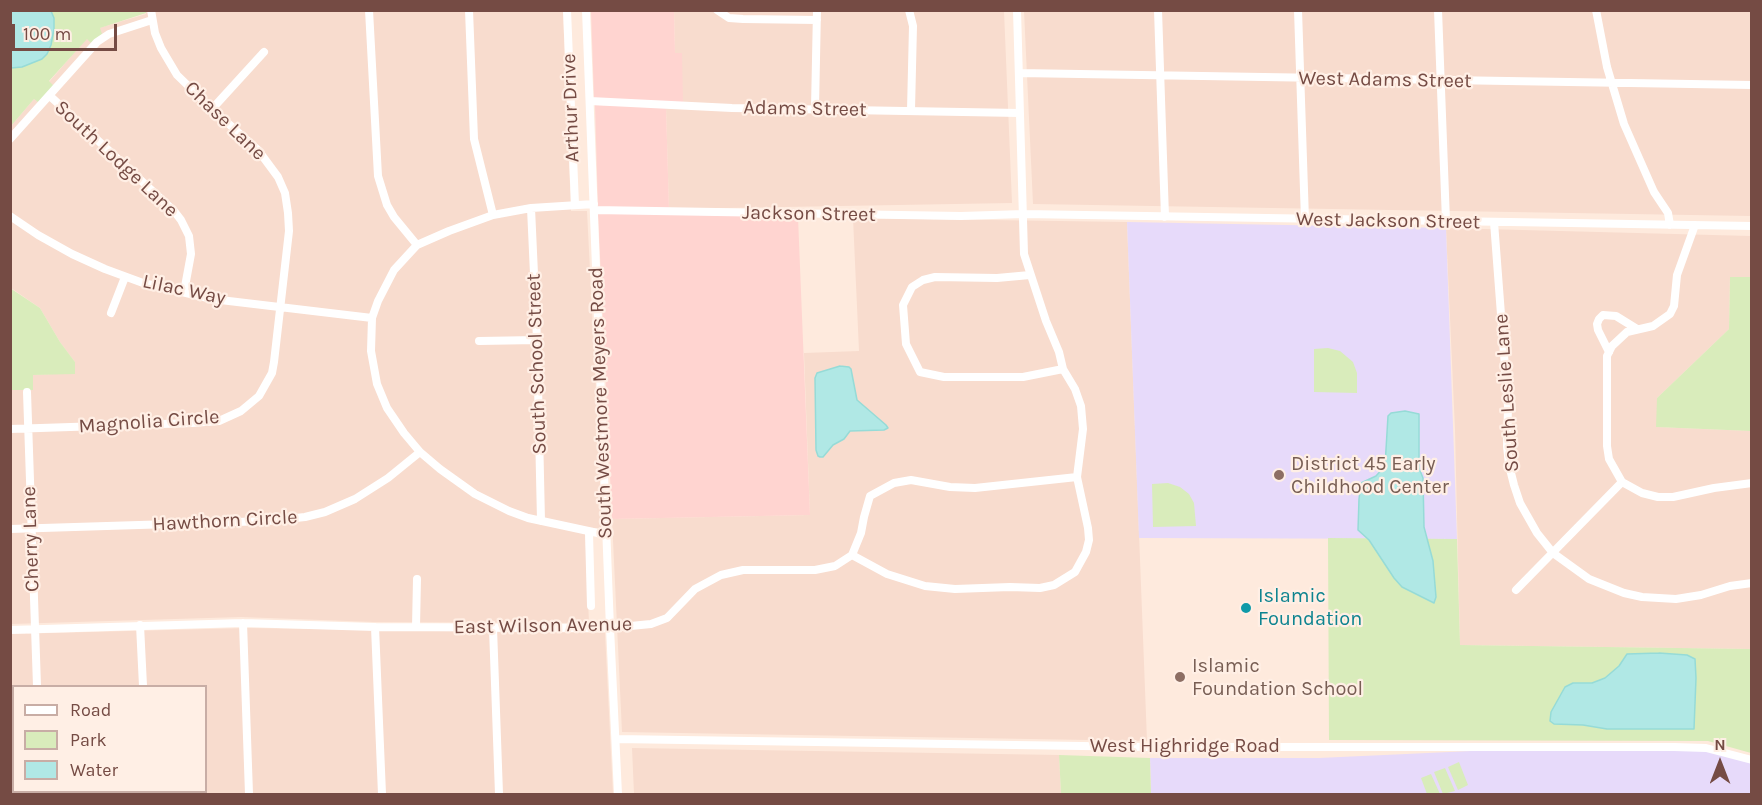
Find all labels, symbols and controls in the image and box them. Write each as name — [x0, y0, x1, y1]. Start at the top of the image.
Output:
scale bar — [15, 12, 120, 50]
text: 100 m — [23, 23, 71, 45]
street label: Arthur Drive — [557, 53, 585, 163]
street label: West Adams Street — [1298, 66, 1472, 94]
street label: Chase Lane — [179, 76, 271, 166]
street label: South Lodge Lane — [49, 95, 183, 223]
street label: Adams Street — [743, 96, 867, 122]
street label: Jackson Street — [742, 201, 876, 227]
street label: West Jackson Street — [1296, 207, 1480, 235]
street label: South Westmore Meyers Road — [584, 267, 618, 539]
street label: Lilac Way — [140, 269, 228, 311]
street label: South School Street — [522, 273, 552, 455]
street label: South Leslie Lane — [1489, 313, 1525, 473]
street label: Magnolia Circle — [78, 405, 220, 439]
place label: District 45 Early Childhood Center — [1291, 452, 1449, 499]
marker: District 45 Early Childhood Center — [1272, 468, 1286, 482]
street label: Cherry Lane — [17, 486, 45, 592]
street label: Hawthorn Circle — [152, 505, 298, 537]
place label: Islamic Foundation — [1258, 584, 1362, 631]
marker: Islamic Foundation — [1239, 601, 1253, 615]
street label: East Wilson Avenue — [454, 612, 632, 640]
place label: Islamic Foundation School — [1192, 654, 1363, 701]
marker: Islamic Foundation School — [1173, 670, 1187, 684]
legend — [12, 685, 207, 793]
text: Road — [70, 699, 111, 721]
text: Park — [70, 729, 107, 751]
north arrow — [1690, 733, 1750, 793]
street label: West Highridge Road — [1090, 734, 1280, 758]
text: N — [1714, 735, 1726, 754]
text: Water — [70, 759, 118, 781]

